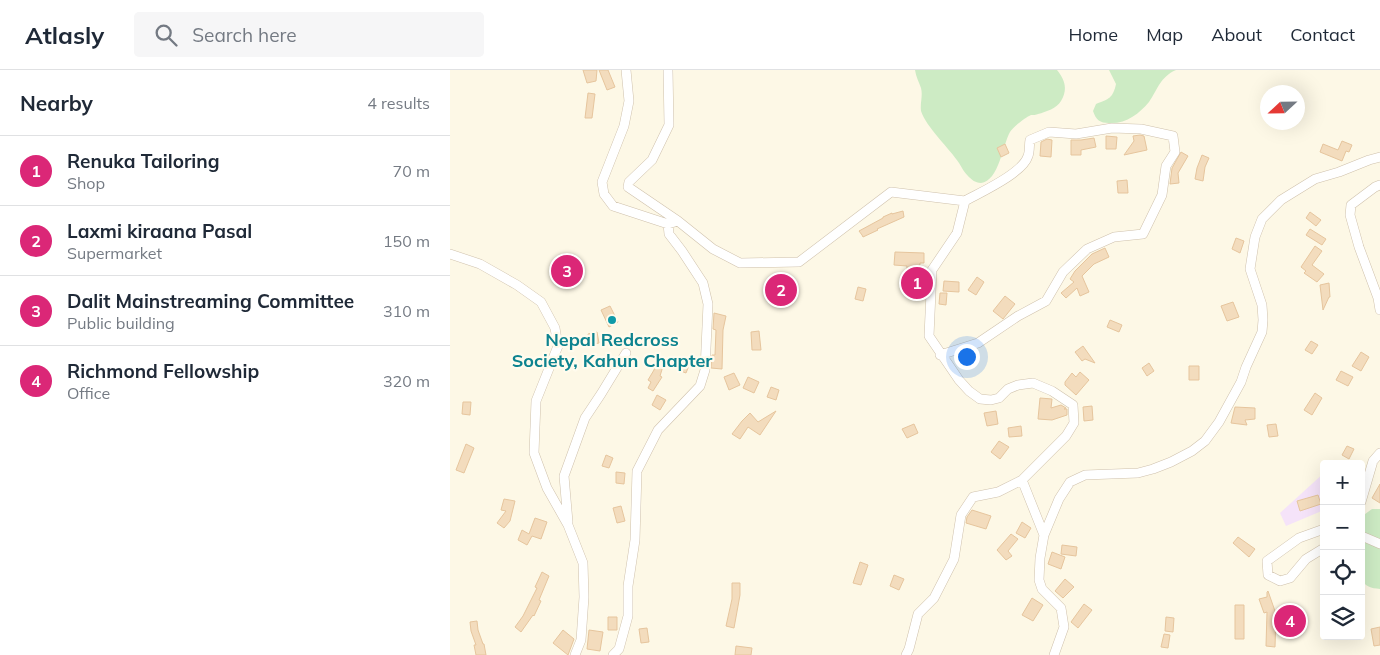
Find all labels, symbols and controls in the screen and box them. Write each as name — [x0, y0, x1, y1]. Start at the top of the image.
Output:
search box — [134, 12, 484, 57]
text: Atlasly — [25, 20, 104, 50]
icon: search — [152, 21, 180, 49]
text: Search here — [192, 23, 297, 47]
text: Home — [1068, 23, 1118, 46]
text: Map — [1146, 23, 1183, 46]
text: About — [1211, 23, 1262, 46]
text: Contact — [1290, 23, 1355, 46]
north arrow — [1260, 85, 1305, 130]
text: Nearby — [20, 90, 93, 116]
text: 4 results — [367, 93, 430, 113]
text: Renuka Tailoring — [67, 149, 220, 173]
text: 1 — [31, 161, 41, 181]
text: 70 m — [393, 161, 430, 181]
text: Shop — [67, 173, 105, 193]
text: Laxmi kiraana Pasal — [67, 219, 252, 243]
text: 2 — [31, 231, 41, 251]
text: 150 m — [383, 231, 430, 251]
text: Supermarket — [67, 243, 162, 263]
pin: 3 — [551, 252, 583, 290]
pin: 1 — [901, 264, 933, 302]
pin: 2 — [765, 271, 797, 309]
text: Dalit Mainstreaming Committee — [67, 289, 354, 313]
text: 3 — [31, 301, 41, 321]
text: 310 m — [383, 301, 430, 321]
text: Public building — [67, 313, 175, 333]
marker: Nepal Redcross Society, Kahun Chapter — [606, 314, 618, 326]
place label: Nepal Redcross Society, Kahun Chapter — [512, 328, 713, 372]
your location — [954, 344, 980, 370]
text: Richmond Fellowship — [67, 359, 259, 383]
text: 4 — [31, 371, 41, 391]
text: 320 m — [383, 371, 430, 391]
text: Office — [67, 383, 110, 403]
map controls — [1320, 460, 1365, 640]
button: + — [1320, 460, 1365, 505]
button: − — [1320, 505, 1365, 550]
button: locate — [1320, 550, 1365, 595]
button: layers — [1320, 595, 1365, 640]
pin: 4 — [1274, 602, 1306, 640]

